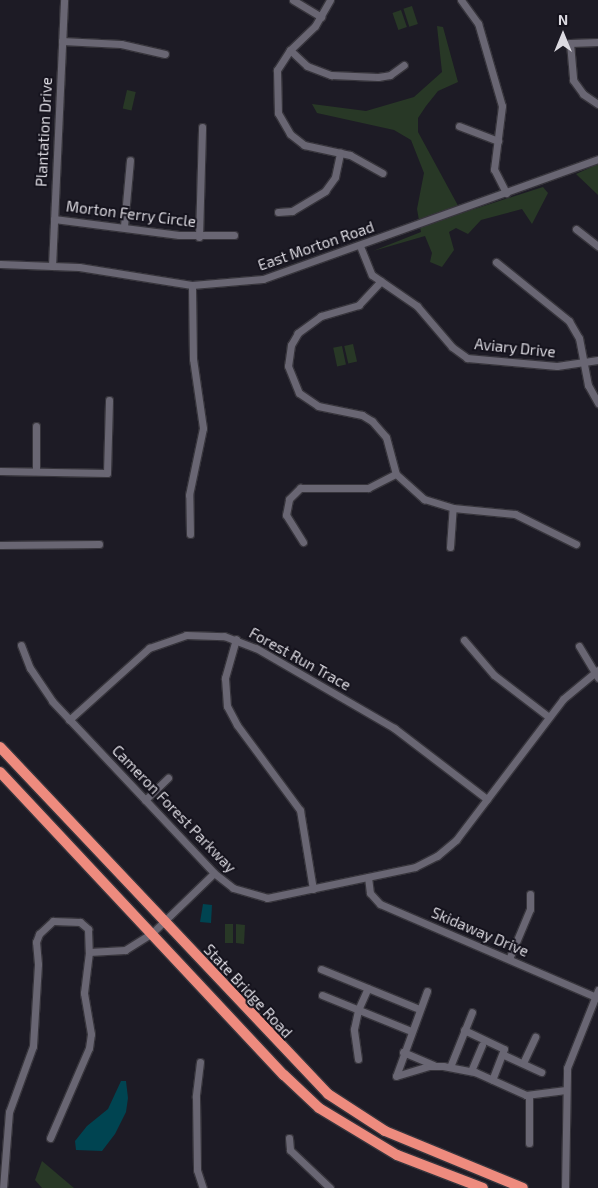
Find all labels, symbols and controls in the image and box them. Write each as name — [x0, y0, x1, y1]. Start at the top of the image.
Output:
north arrow — [538, 10, 588, 60]
text: N — [558, 11, 568, 28]
street label: Plantation Drive — [32, 77, 56, 187]
street label: Morton Ferry Circle — [65, 197, 197, 231]
street label: East Morton Road — [255, 218, 377, 274]
street label: Aviary Drive — [473, 335, 557, 361]
street label: Forest Run Trace — [246, 624, 354, 694]
street label: Cameron Forest Parkway — [108, 741, 240, 877]
street label: Skidaway Drive — [429, 903, 531, 961]
street label: State Bridge Road — [200, 941, 296, 1041]

